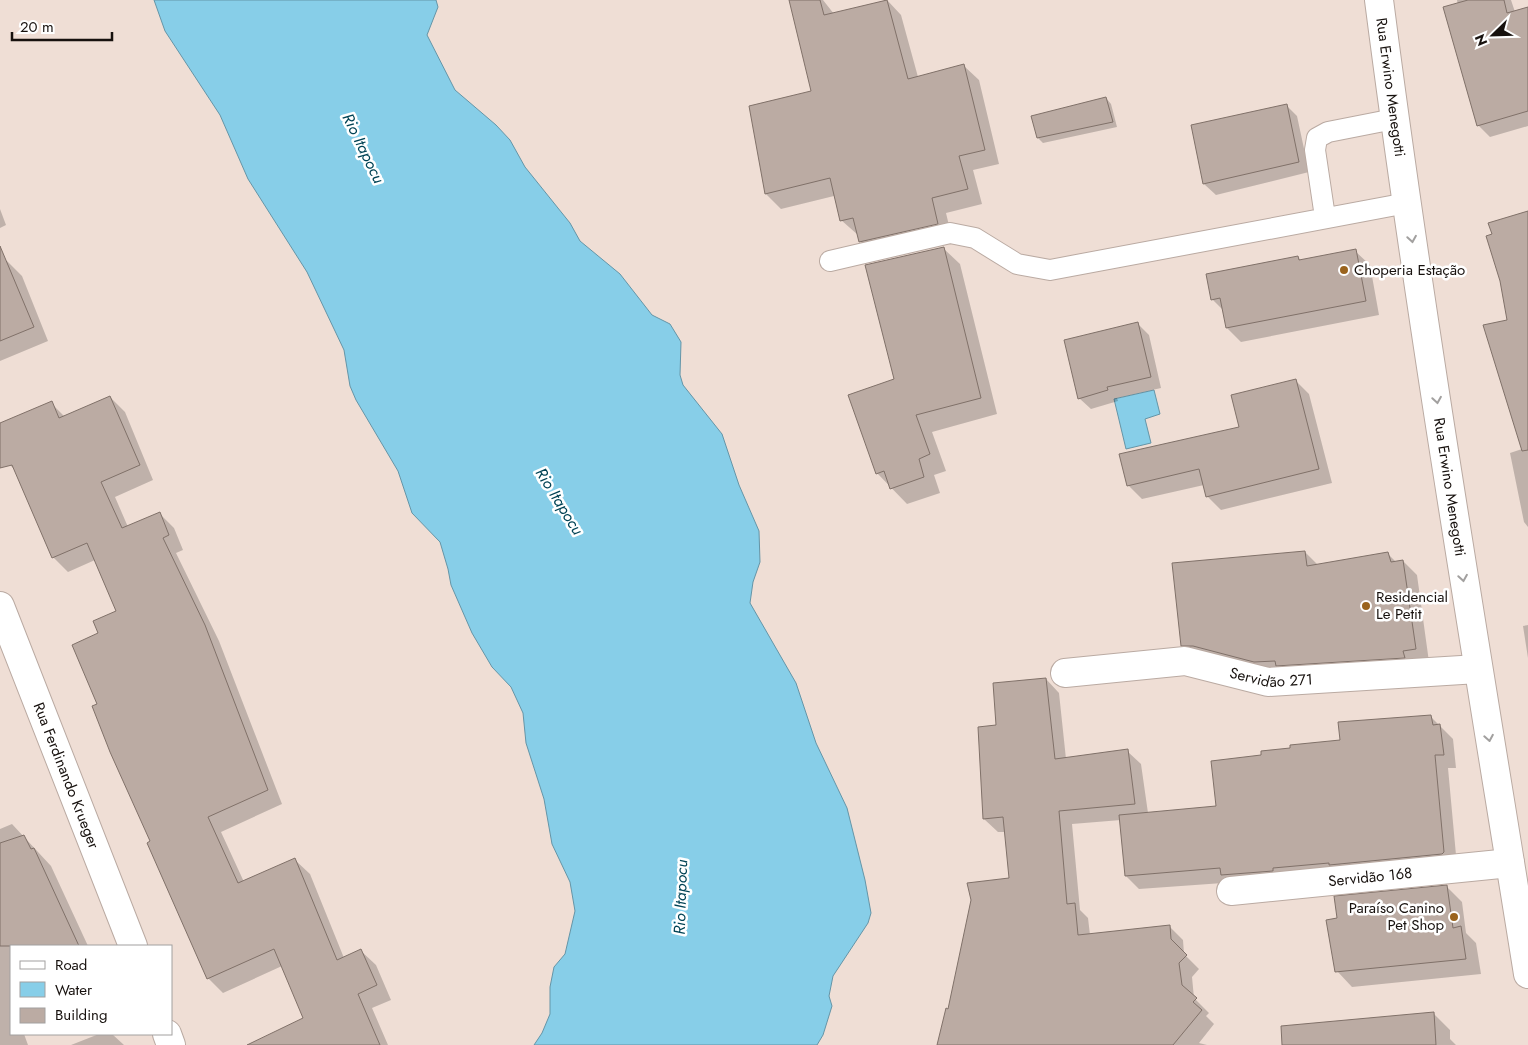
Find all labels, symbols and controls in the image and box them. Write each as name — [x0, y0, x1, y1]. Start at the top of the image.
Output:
scale bar — [12, 10, 112, 42]
north arrow — [1468, 10, 1518, 60]
text: 20 m — [20, 16, 54, 38]
street label: Rua Erwino Menegotti — [1370, 16, 1411, 158]
text: N — [1470, 31, 1492, 49]
water label: Rio Itapocu — [337, 109, 390, 187]
one-way arrow — [1407, 235, 1417, 243]
place label: Choperia Estação — [1354, 259, 1465, 281]
marker: Choperia Estação — [1338, 264, 1350, 276]
one-way arrow — [1431, 395, 1441, 404]
street label: Rua Erwino Menegotti — [1428, 416, 1471, 558]
water label: Rio Itapocu — [530, 463, 589, 539]
one-way arrow — [1457, 574, 1468, 582]
place label: Residencial Le Petit — [1376, 586, 1448, 625]
marker: Residencial Le Petit — [1360, 600, 1372, 612]
street label: Servidão 271 — [1227, 662, 1313, 693]
street label: Rua Ferdinando Krueger — [28, 699, 105, 853]
one-way arrow — [1484, 734, 1494, 742]
water label: Rio Itapocu — [668, 859, 693, 935]
street label: Servidão 168 — [1327, 862, 1413, 892]
place label: Paraíso Canino Pet Shop — [1349, 897, 1444, 936]
marker: Paraíso Canino Pet Shop — [1448, 911, 1460, 923]
legend — [10, 945, 172, 1035]
text: Road — [55, 954, 87, 976]
text: Water — [55, 979, 93, 1001]
text: Building — [55, 1004, 107, 1026]

